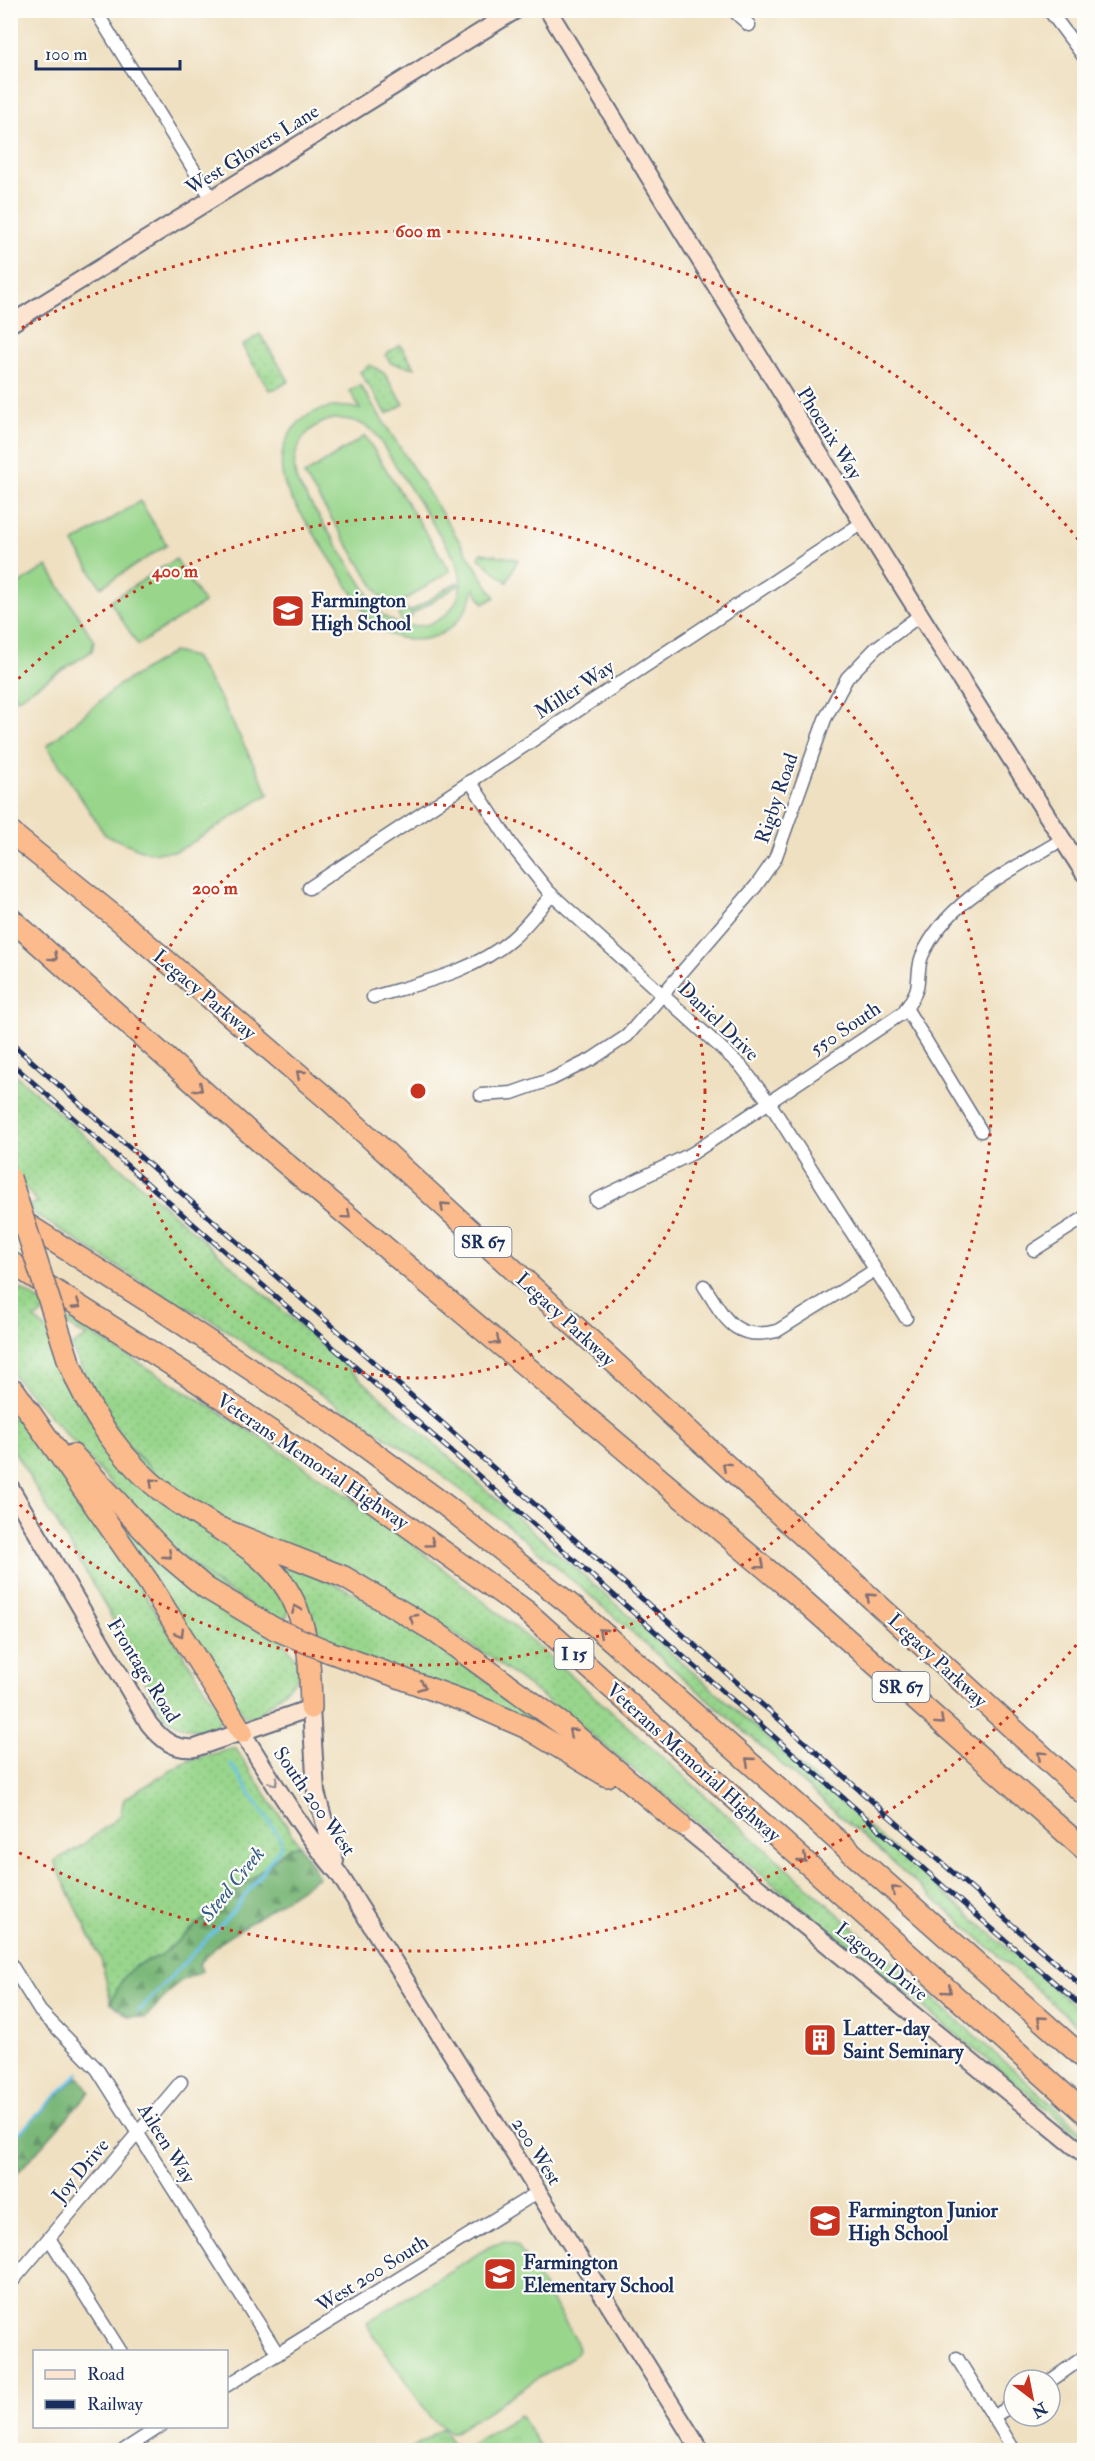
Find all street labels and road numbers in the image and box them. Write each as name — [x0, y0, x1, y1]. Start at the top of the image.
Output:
street label: West Glovers Lane — [180, 98, 324, 201]
street label: Phoenix Way — [791, 382, 868, 485]
street label: Miller Way — [530, 654, 620, 724]
street label: Rigby Road — [749, 750, 804, 847]
street label: Legacy Parkway — [148, 944, 262, 1046]
street label: Daniel Drive — [673, 976, 765, 1066]
street label: 550 South — [805, 995, 886, 1061]
road number: SR 67 — [454, 1227, 512, 1257]
street label: Legacy Parkway — [511, 1267, 622, 1373]
street label: Veterans Memorial Highway — [212, 1388, 415, 1536]
street label: Legacy Parkway — [883, 1608, 994, 1714]
street label: Frontage Road — [102, 1614, 186, 1727]
road number: I 15 — [554, 1639, 594, 1669]
road number: SR 67 — [872, 1672, 930, 1702]
street label: Veterans Memorial Highway — [601, 1677, 787, 1848]
street label: South 200 West — [268, 1742, 362, 1861]
street label: Lagoon Drive — [830, 1916, 933, 2006]
street label: Aileen Way — [132, 2098, 202, 2189]
street label: 200 West — [506, 2113, 567, 2190]
street label: Joy Drive — [46, 2133, 114, 2208]
street label: West 200 South — [311, 2229, 433, 2318]

